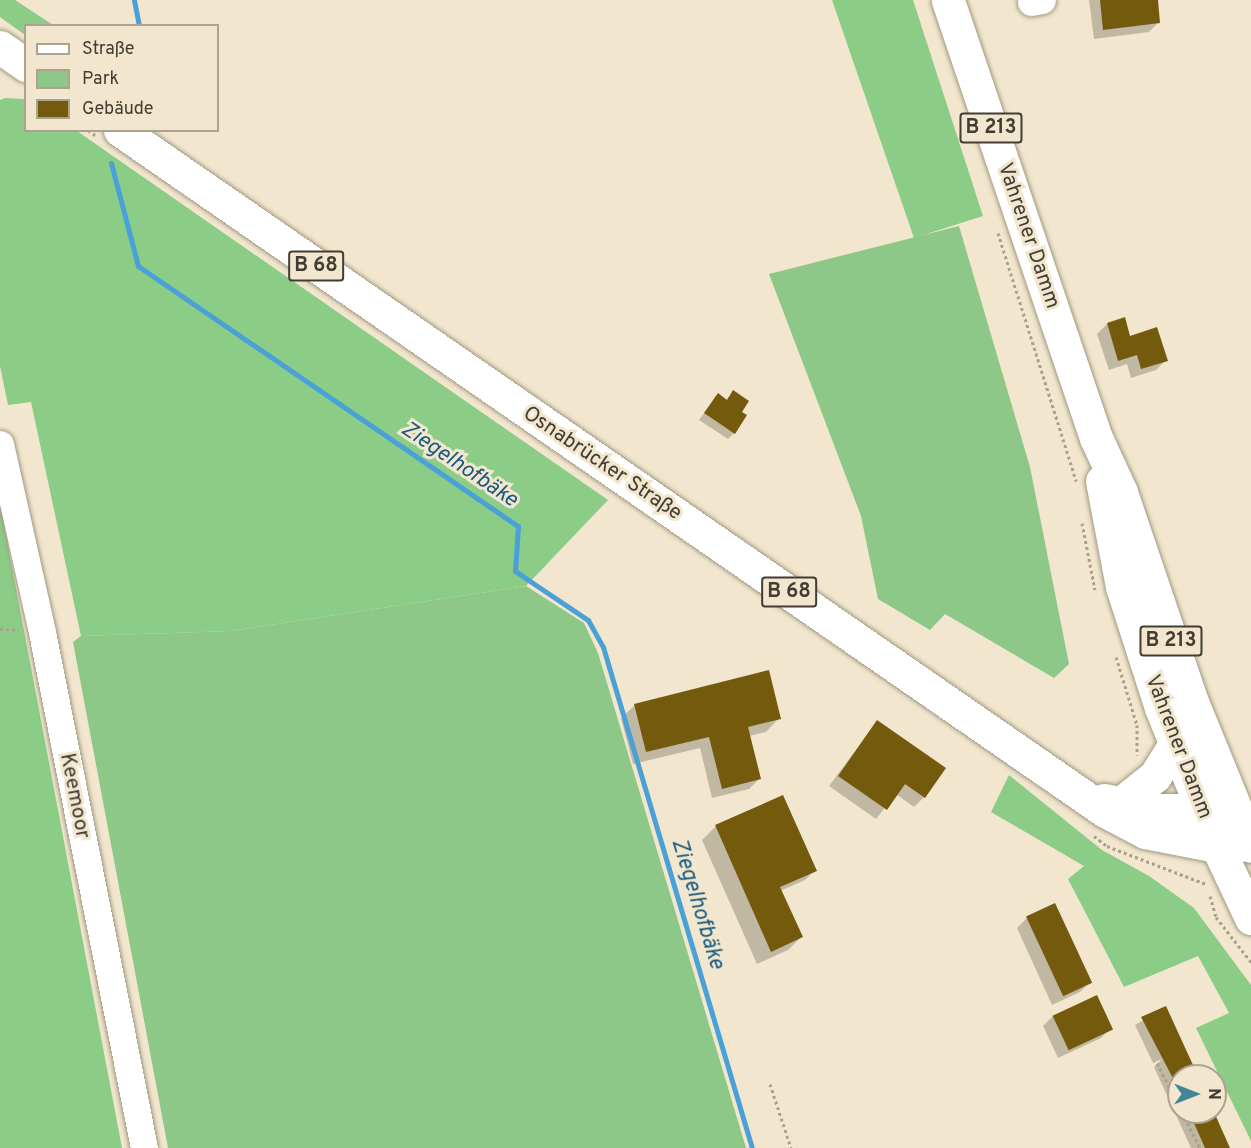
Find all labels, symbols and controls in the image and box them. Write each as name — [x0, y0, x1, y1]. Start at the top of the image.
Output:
legend — [24, 24, 219, 132]
text: Straße — [82, 38, 134, 61]
text: Park — [82, 68, 119, 91]
text: Gebäude — [82, 98, 154, 121]
road number: B 213 — [958, 111, 1024, 145]
street label: Vahrener Damm — [991, 160, 1065, 312]
road number: B 68 — [288, 249, 344, 283]
street label: Osnabrücker Straße — [518, 402, 686, 526]
water label: Ziegelhofbäke — [396, 416, 522, 514]
road number: B 68 — [760, 575, 818, 609]
road number: B 213 — [1138, 624, 1204, 658]
street label: Vahrener Damm — [1139, 671, 1217, 823]
street label: Keemoor — [53, 751, 95, 841]
water label: Ziegelhofbäke — [665, 836, 729, 972]
north arrow — [1167, 1064, 1227, 1124]
text: N — [1203, 1088, 1223, 1100]

